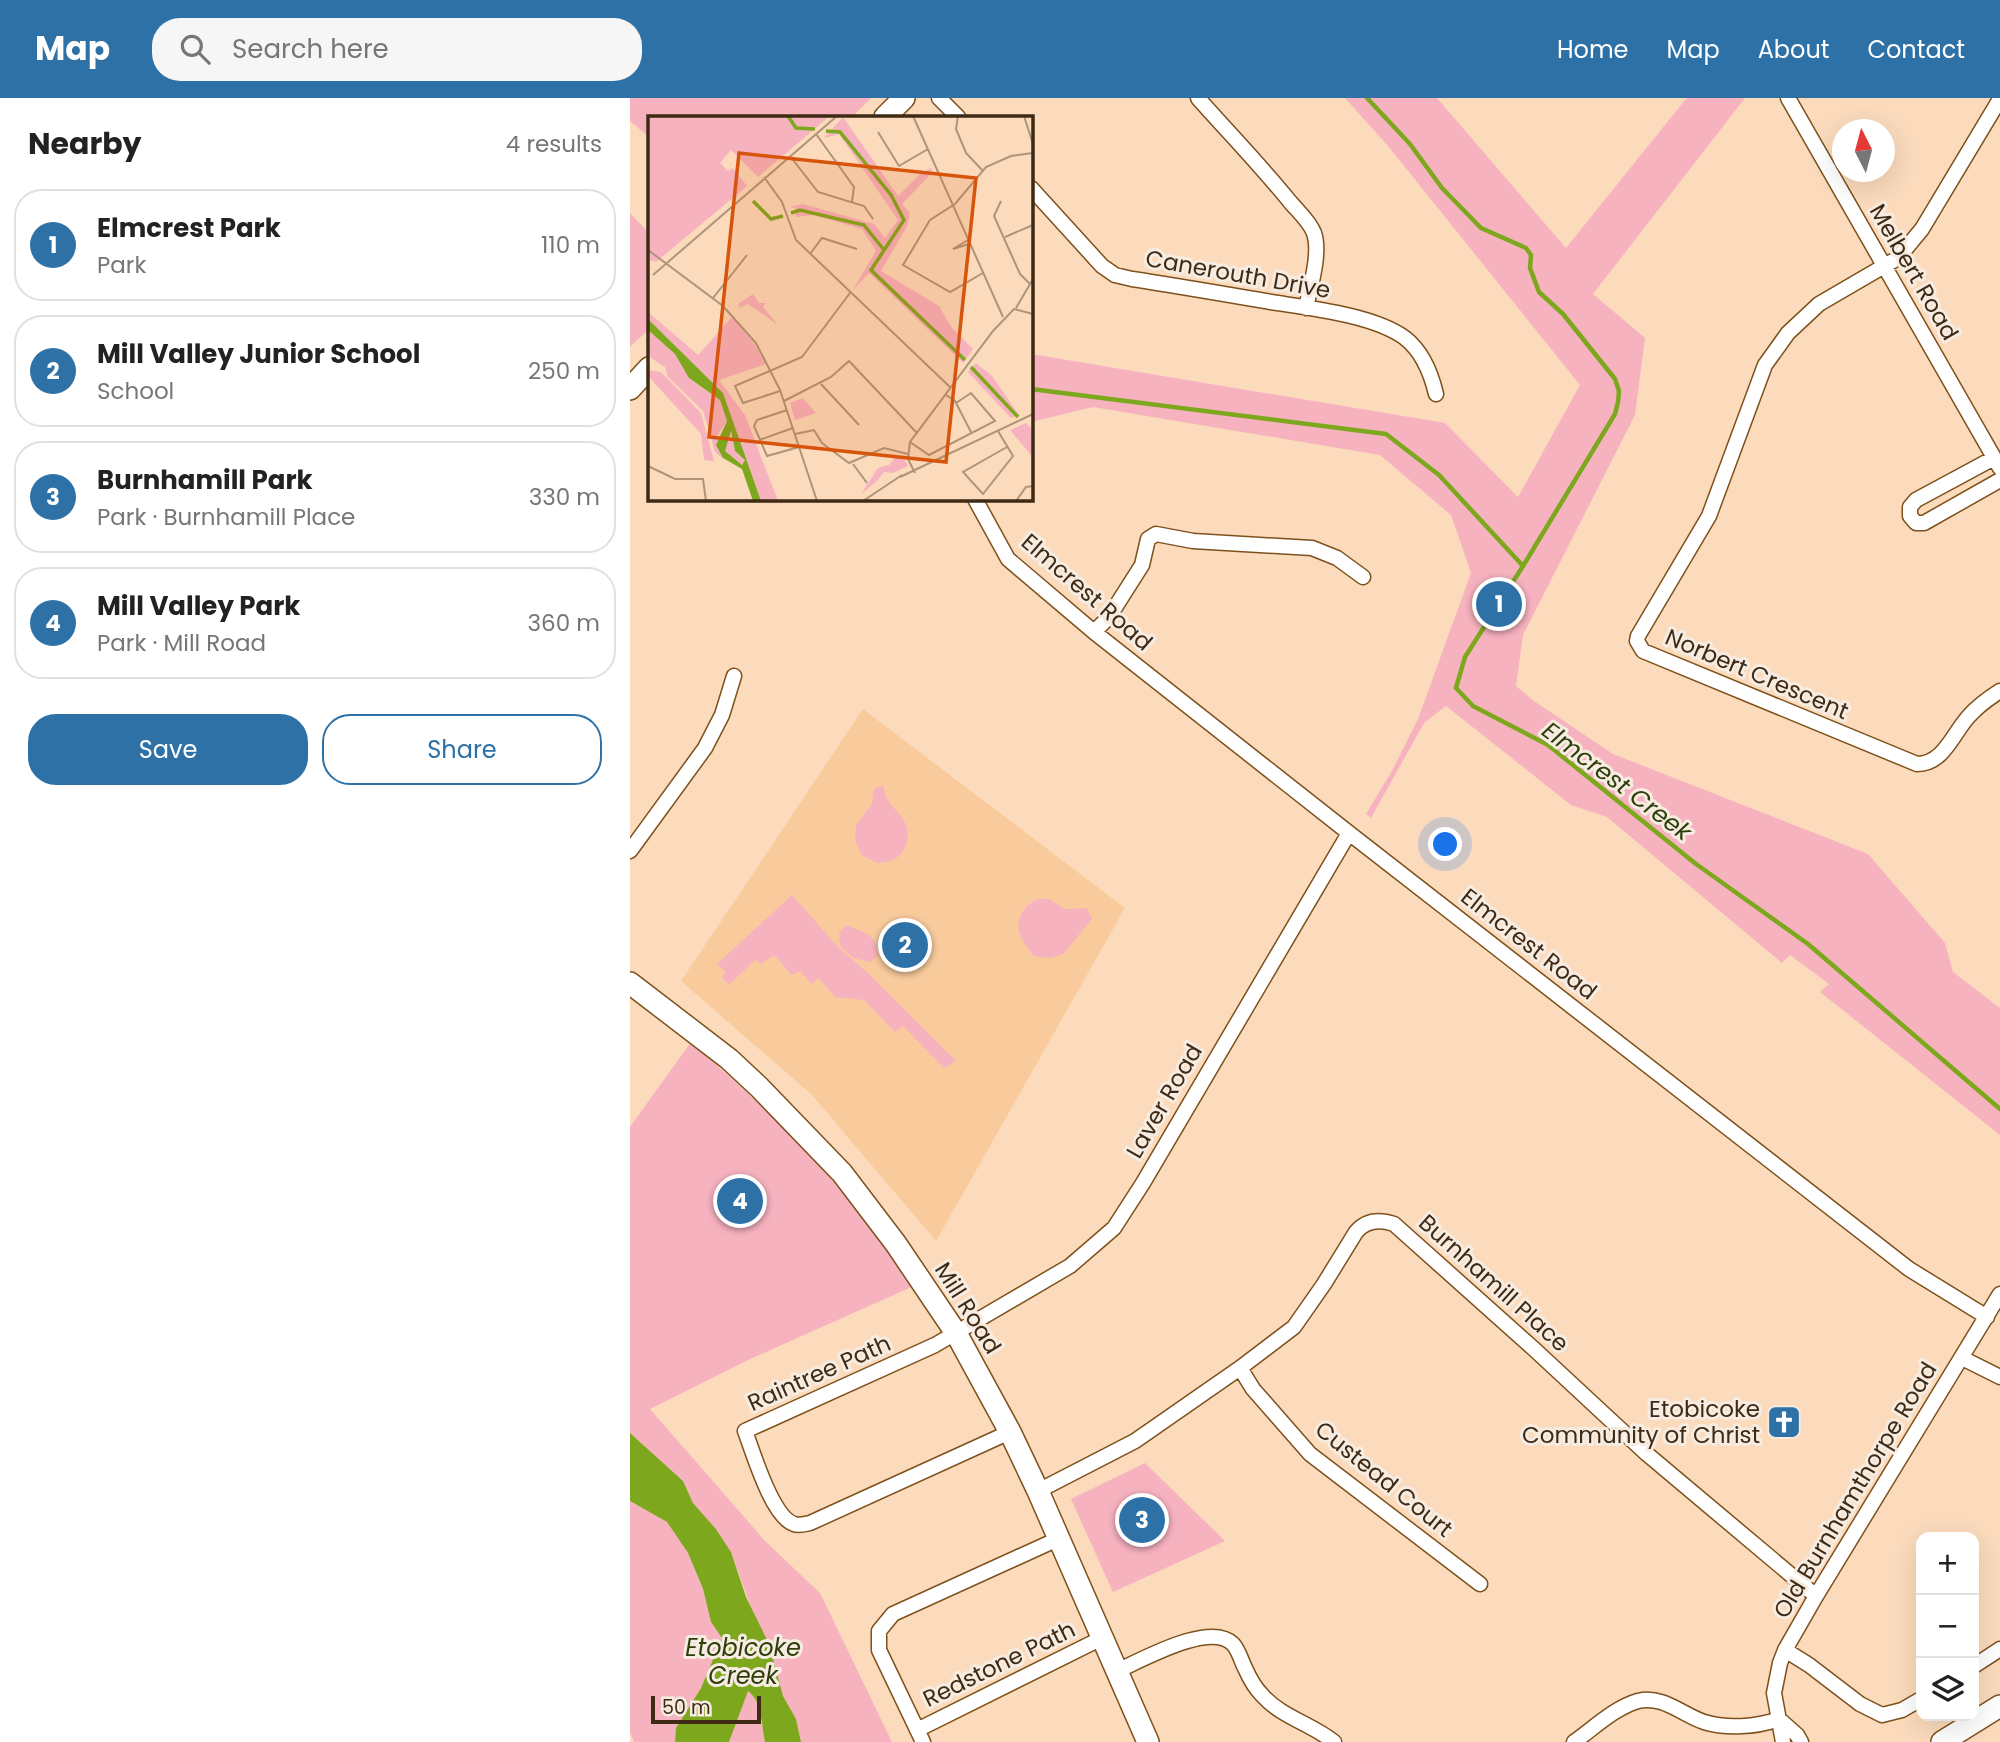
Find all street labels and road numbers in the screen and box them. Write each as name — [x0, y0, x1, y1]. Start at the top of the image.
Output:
street label: Melbert Road — [1862, 198, 1966, 346]
street label: Canerouth Drive — [1143, 242, 1333, 306]
street label: Elmcrest Road — [1015, 526, 1159, 658]
street label: Norbert Crescent — [1660, 621, 1854, 727]
street label: Elmcrest Road — [1454, 881, 1604, 1007]
street label: Laver Road — [1118, 1038, 1210, 1164]
street label: Burnhamill Place — [1412, 1207, 1576, 1359]
street label: Mill Road — [927, 1256, 1009, 1360]
street label: Raintree Path — [742, 1327, 896, 1419]
street label: Old Burnhamthorpe Road — [1766, 1356, 1944, 1624]
street label: Custead Court — [1308, 1414, 1460, 1544]
street label: Redstone Path — [917, 1613, 1081, 1715]

